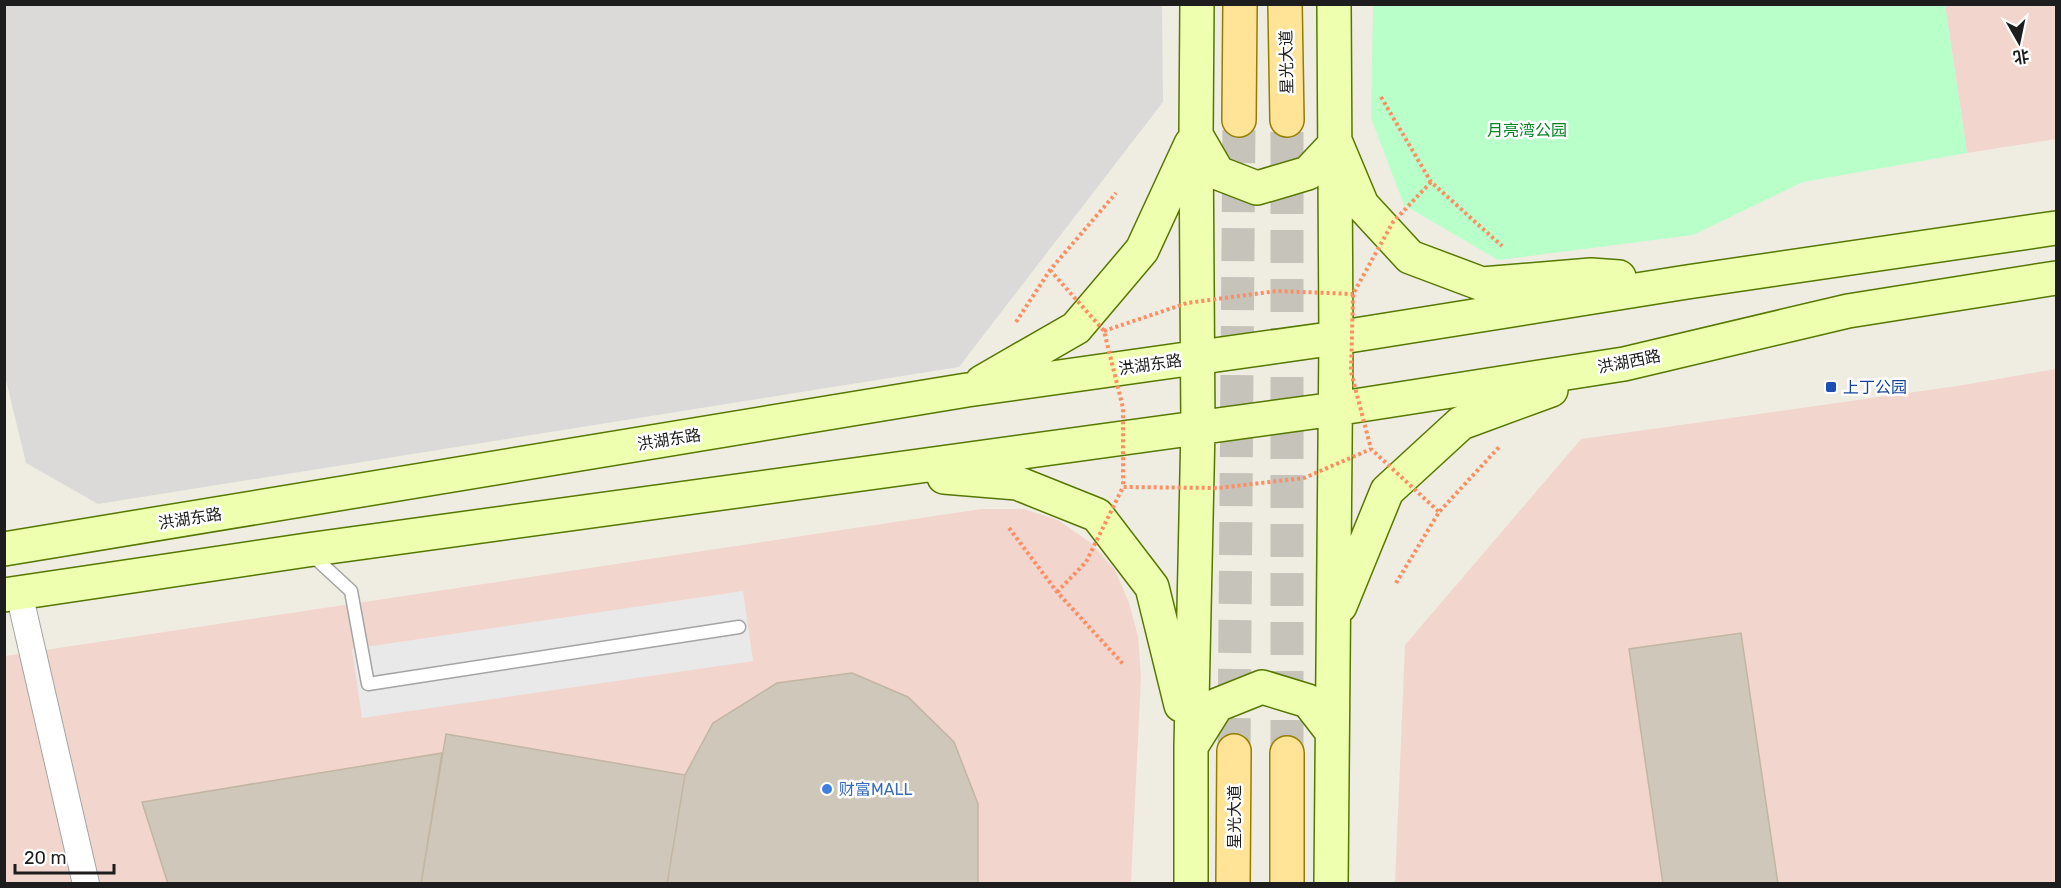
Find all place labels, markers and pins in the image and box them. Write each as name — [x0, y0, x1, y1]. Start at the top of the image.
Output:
place label: 上丁公园 — [1843, 378, 1907, 397]
marker: 上丁公园 — [1824, 380, 1838, 394]
place label: 财富MALL — [839, 780, 912, 799]
marker: 财富MALL — [820, 782, 834, 796]

